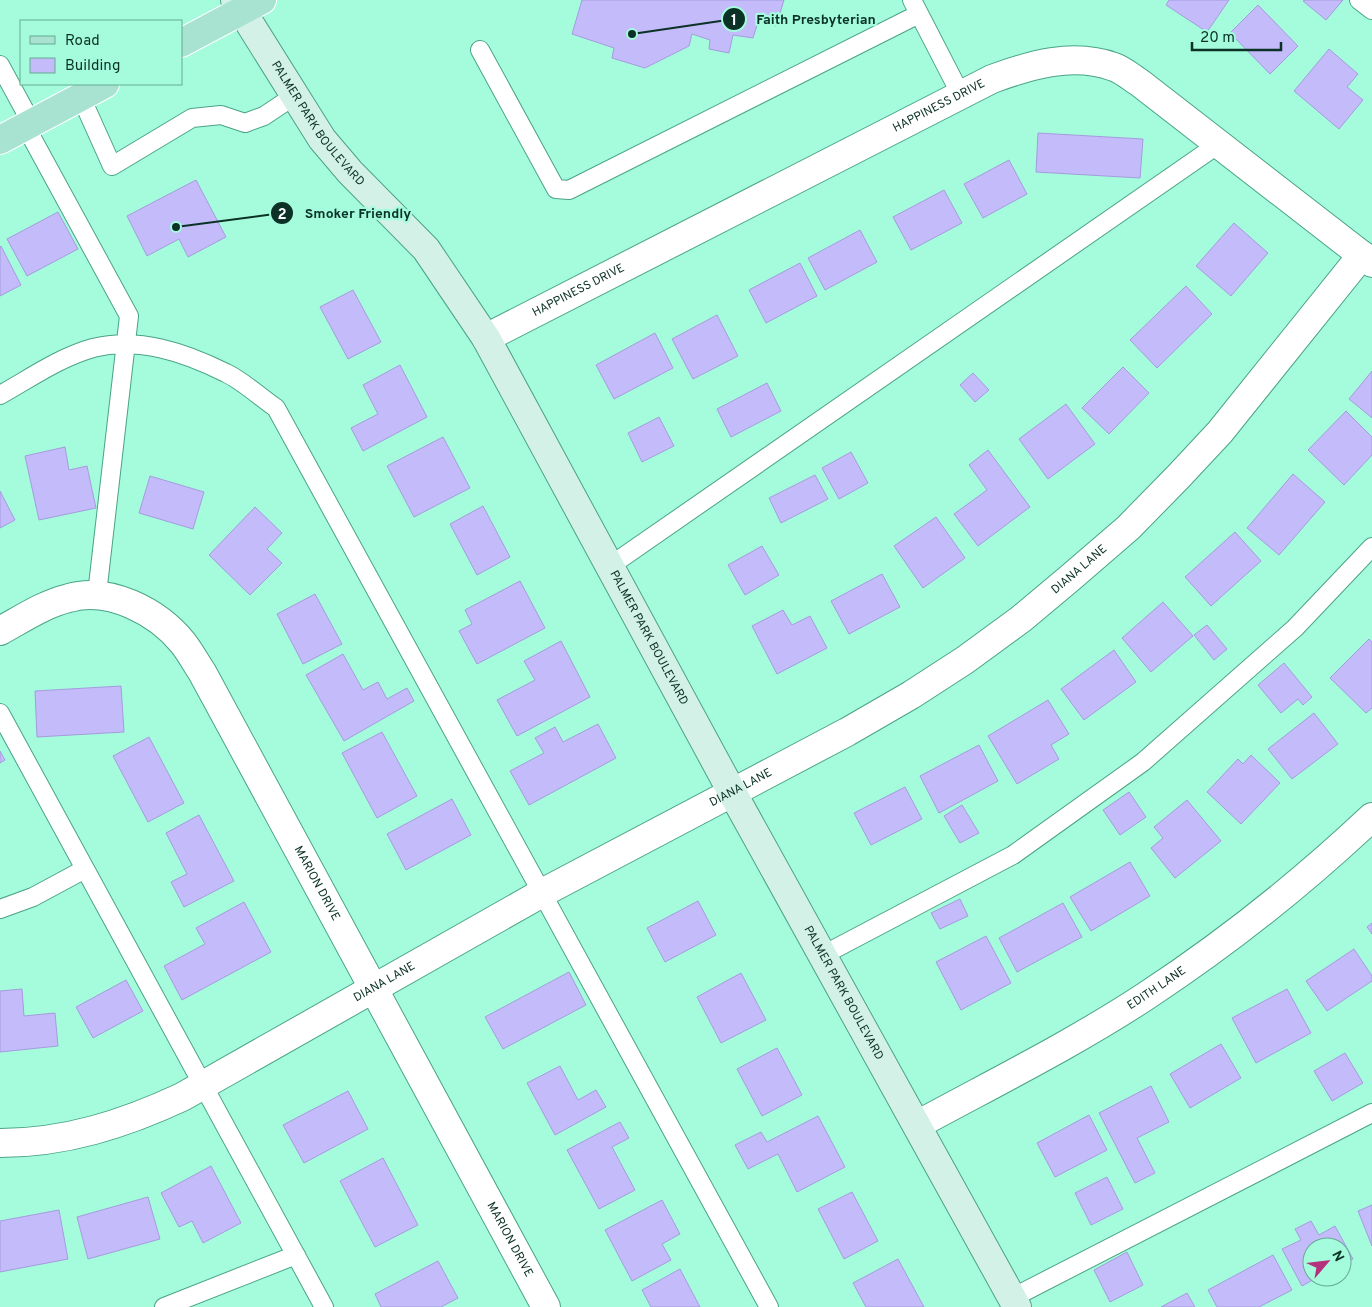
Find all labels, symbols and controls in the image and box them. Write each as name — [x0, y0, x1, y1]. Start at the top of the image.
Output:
callout: Faith Presbyterian — [721, 5, 886, 34]
text: 1 — [731, 12, 737, 31]
text: Faith Presbyterian — [756, 12, 876, 29]
legend — [20, 20, 182, 85]
scale bar — [1192, 20, 1281, 52]
text: 20 m — [1200, 29, 1235, 48]
text: Road — [65, 32, 100, 51]
text: Building — [65, 57, 120, 76]
street label: PALMER PARK BOULEVARD — [267, 58, 368, 190]
street label: HAPPINESS DRIVE — [890, 76, 988, 136]
callout: Smoker Friendly — [270, 199, 421, 228]
text: 2 — [277, 206, 287, 225]
text: Smoker Friendly — [305, 206, 411, 223]
street label: HAPPINESS DRIVE — [530, 260, 627, 321]
street label: DIANA LANE — [1048, 541, 1111, 598]
street label: PALMER PARK BOULEVARD — [606, 568, 692, 708]
street label: DIANA LANE — [707, 765, 775, 811]
street label: MARION DRIVE — [290, 843, 343, 924]
street label: PALMER PARK BOULEVARD — [800, 923, 887, 1063]
street label: DIANA LANE — [351, 958, 418, 1006]
street label: EDITH LANE — [1124, 963, 1189, 1014]
street label: MARION DRIVE — [483, 1199, 536, 1280]
north arrow — [1302, 1237, 1352, 1287]
text: N — [1327, 1248, 1347, 1265]

